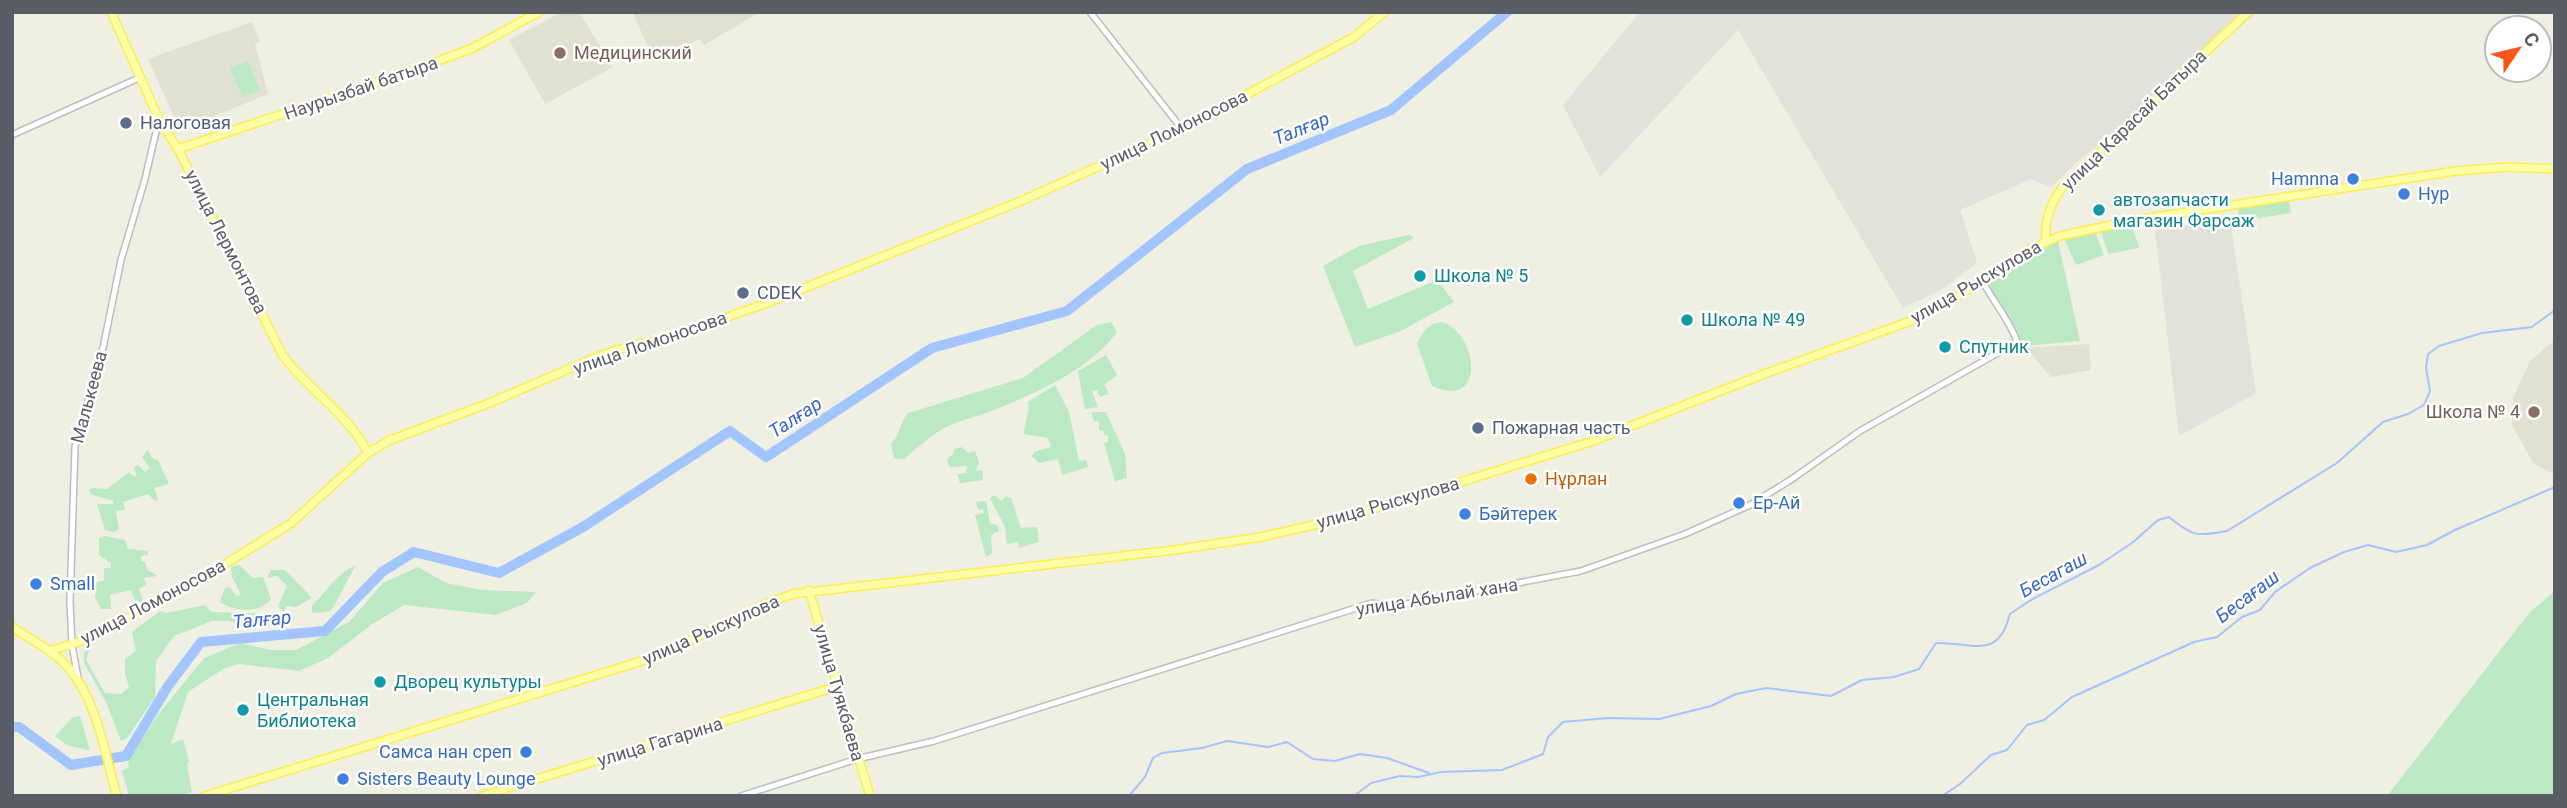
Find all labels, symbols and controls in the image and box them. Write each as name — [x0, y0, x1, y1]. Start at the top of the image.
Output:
north arrow — [2483, 14, 2553, 84]
text: С — [2519, 28, 2545, 51]
place label: Медицинский — [574, 42, 692, 63]
marker: Медицинский — [552, 45, 568, 61]
street label: улица Карасай Батыра — [2057, 45, 2210, 194]
street label: Наурызбай батыра — [281, 51, 440, 124]
street label: улица Ломоносова — [1097, 85, 1251, 174]
water label: Талғар — [1270, 107, 1333, 150]
place label: Налоговая — [140, 112, 231, 133]
marker: Налоговая — [118, 115, 134, 131]
street label: улица Лермонтова — [181, 166, 272, 317]
place label: Hamnna — [2271, 168, 2339, 189]
marker: Hamnna — [2345, 171, 2361, 187]
place label: Hyp — [2418, 183, 2449, 204]
marker: Hyp — [2396, 186, 2412, 202]
place label: автозапчасти магазин Фарсаж — [2113, 189, 2255, 231]
marker: автозапчасти магазин Фарсаж — [2091, 202, 2107, 218]
street label: улица Рыскулова — [1907, 236, 2045, 327]
place label: Школа № 5 — [1434, 265, 1528, 286]
marker: Школа № 5 — [1412, 268, 1428, 284]
place label: CDEK — [757, 282, 803, 303]
marker: CDEK — [735, 285, 751, 301]
street label: улица Ломоносова — [570, 306, 729, 379]
place label: Школа № 49 — [1701, 309, 1805, 330]
marker: Школа № 49 — [1679, 312, 1695, 328]
place label: Спутник — [1959, 336, 2029, 357]
marker: Спутник — [1937, 339, 1953, 355]
street label: Малькеева — [66, 349, 111, 445]
water label: Талғар — [764, 392, 826, 443]
place label: Школа № 4 — [2426, 401, 2520, 422]
marker: Школа № 4 — [2526, 404, 2542, 420]
place label: Пожарная часть — [1492, 417, 1631, 438]
marker: Пожарная часть — [1470, 420, 1486, 436]
place label: Нұрлан — [1545, 468, 1607, 489]
marker: Нұрлан — [1523, 471, 1539, 487]
street label: улица Рыскулова — [1314, 472, 1462, 533]
place label: Ер-Ай — [1753, 492, 1800, 513]
marker: Ер-Ай — [1731, 495, 1747, 511]
place label: Бәйтерек — [1479, 503, 1557, 524]
marker: Бәйтерек — [1457, 506, 1473, 522]
water label: Бесагаш — [2015, 546, 2091, 602]
street label: улица Ломоносова — [77, 555, 229, 649]
water label: Бесағаш — [2211, 565, 2284, 628]
place label: Small — [50, 573, 95, 594]
street label: улица Абылай хана — [1355, 573, 1519, 620]
marker: Small — [28, 576, 44, 592]
street label: улица Рыскулова — [639, 590, 782, 669]
water label: Талғар — [232, 605, 292, 634]
street label: улица Туякбаева — [810, 622, 869, 764]
place label: Дворец культуры — [394, 671, 542, 692]
marker: Дворец культуры — [372, 674, 388, 690]
place label: Центральная Библиотека — [257, 689, 369, 731]
marker: Центральная Библиотека — [235, 702, 251, 718]
street label: улица Гагарина — [595, 712, 725, 771]
place label: Самса нан среп — [379, 741, 512, 762]
marker: Самса нан среп — [518, 744, 534, 760]
place label: Sisters Beauty Lounge — [357, 768, 535, 789]
marker: Sisters Beauty Lounge — [335, 771, 351, 787]

